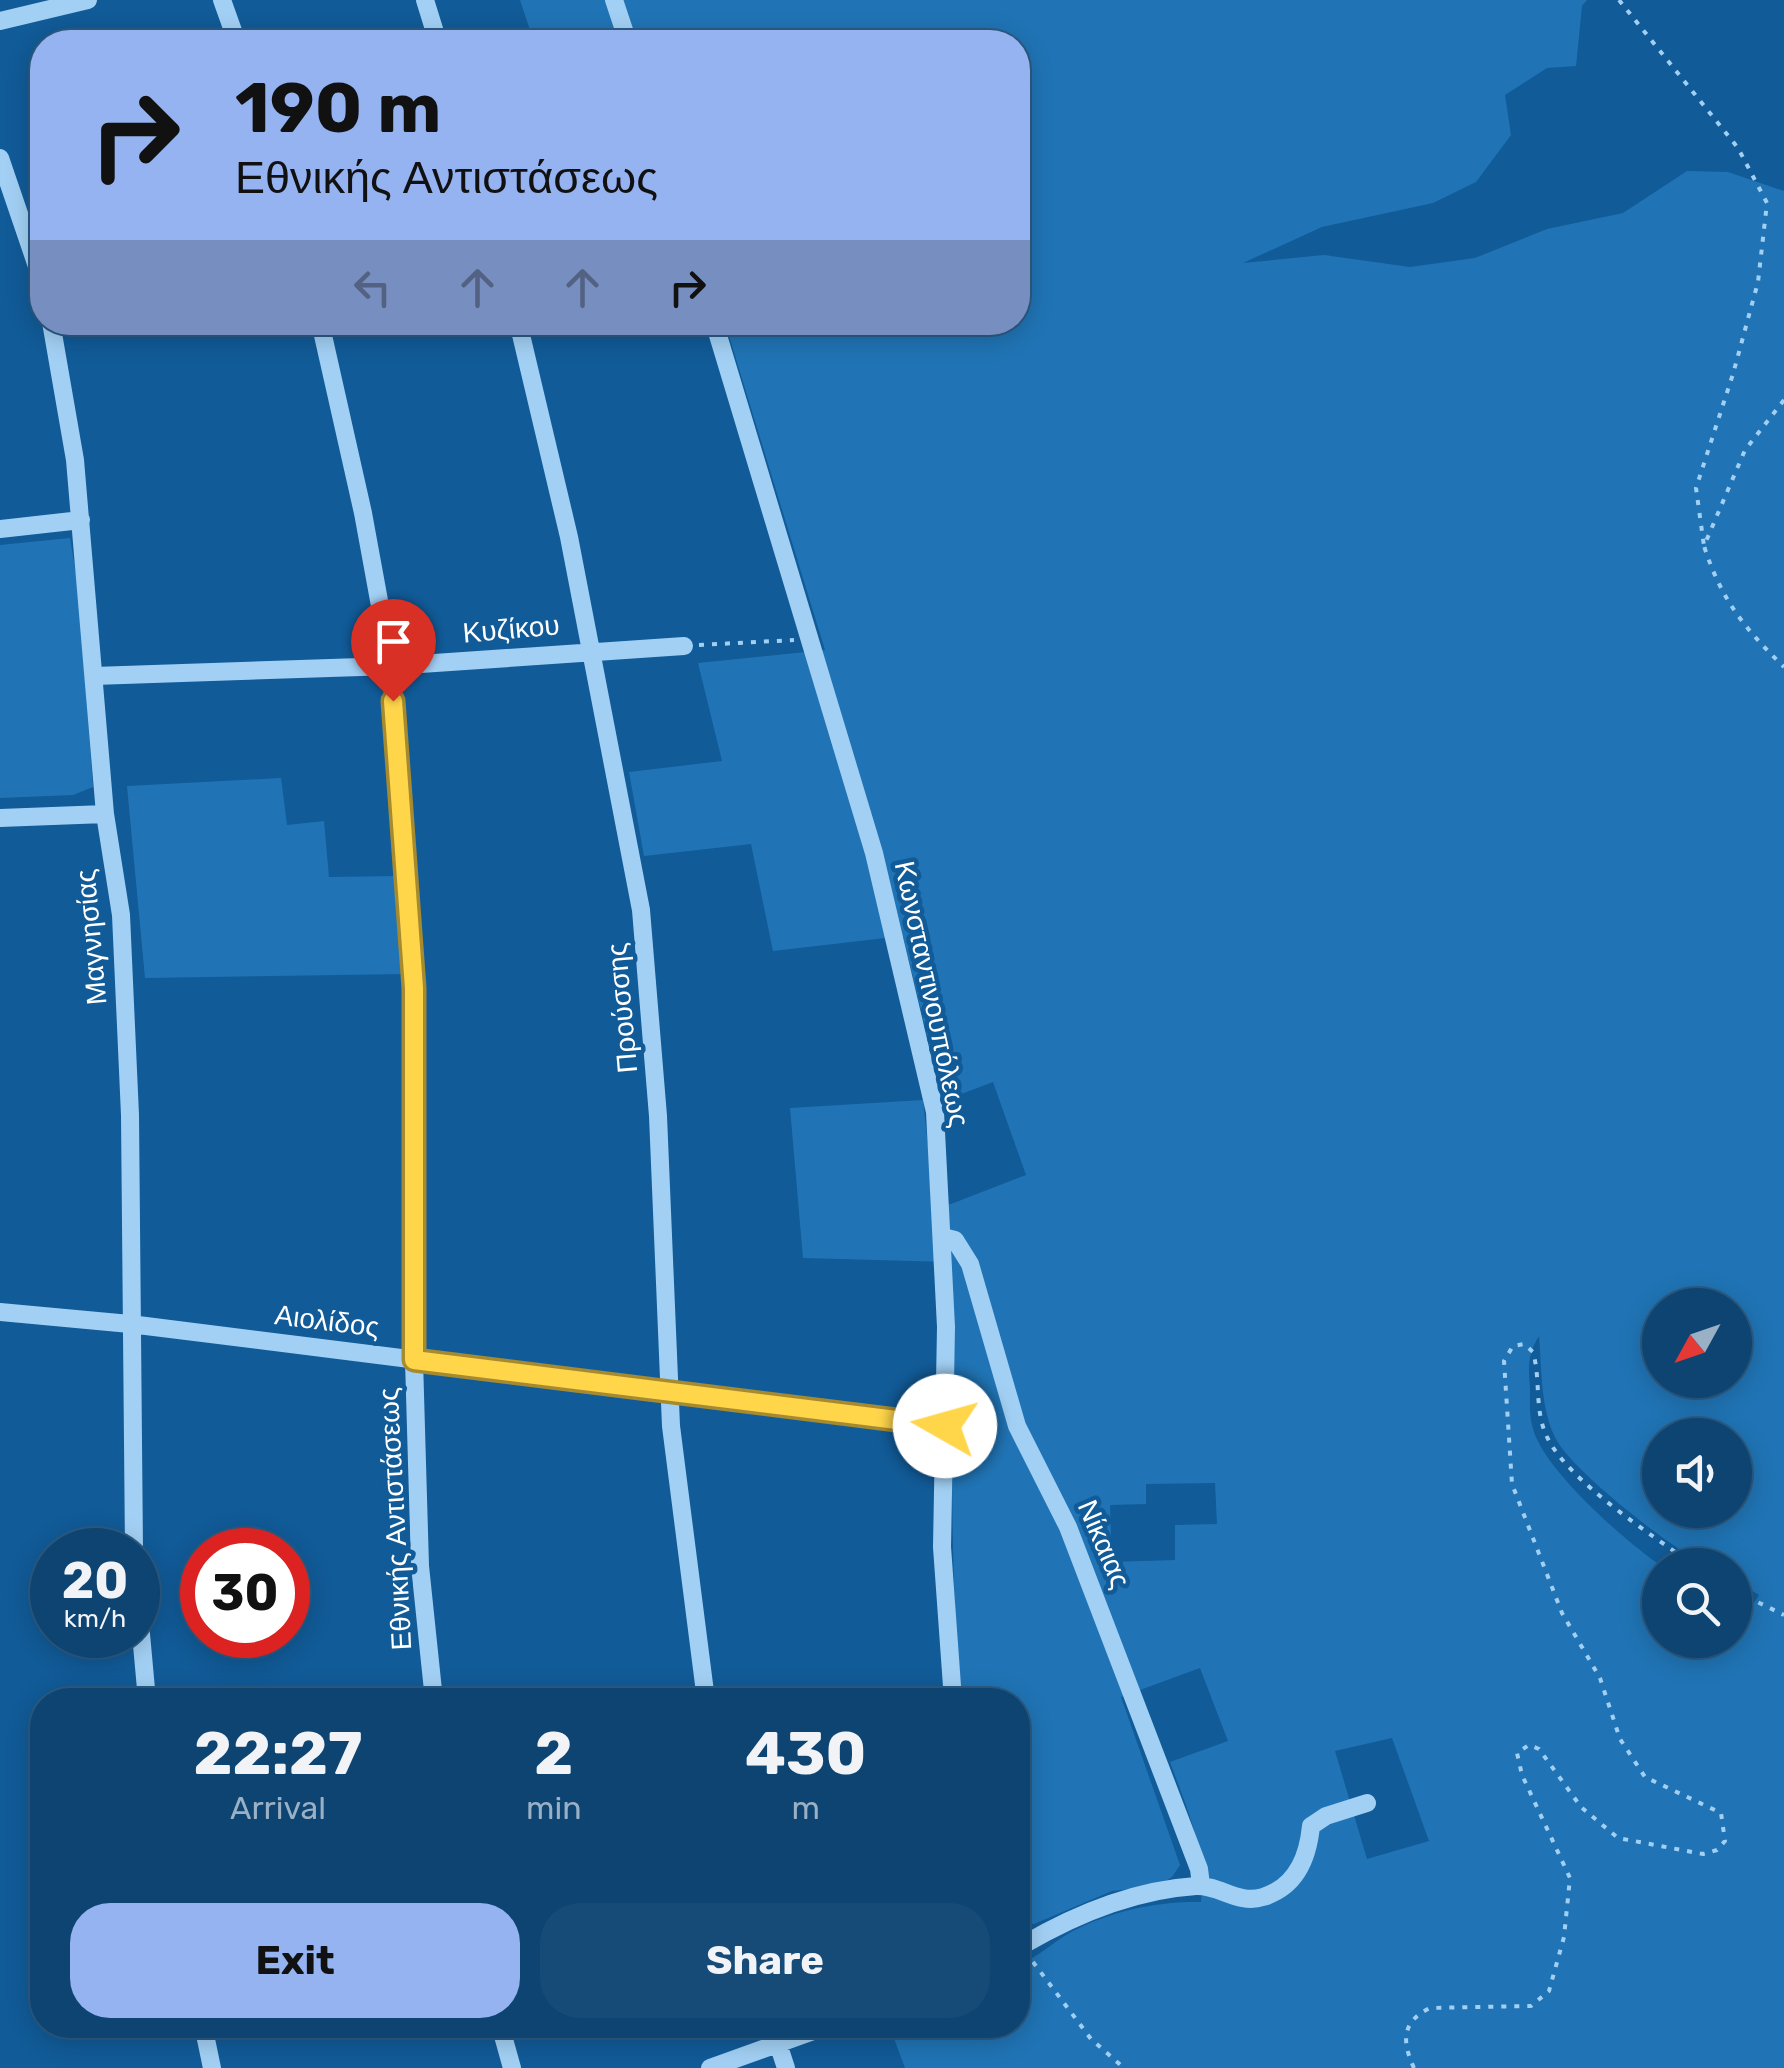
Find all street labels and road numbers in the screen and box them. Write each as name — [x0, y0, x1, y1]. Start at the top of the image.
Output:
street label: Κυζίκου — [461, 608, 561, 650]
street label: Κωνσταντινουπόλεως — [888, 858, 976, 1130]
street label: Μαγνησίας — [69, 868, 113, 1006]
street label: Προύσσης — [600, 941, 644, 1075]
street label: Αιολίδος — [273, 1298, 381, 1344]
street label: Εθνικής Αντιστάσεως — [372, 1387, 418, 1651]
street label: Νίκαιας — [1071, 1495, 1137, 1593]

